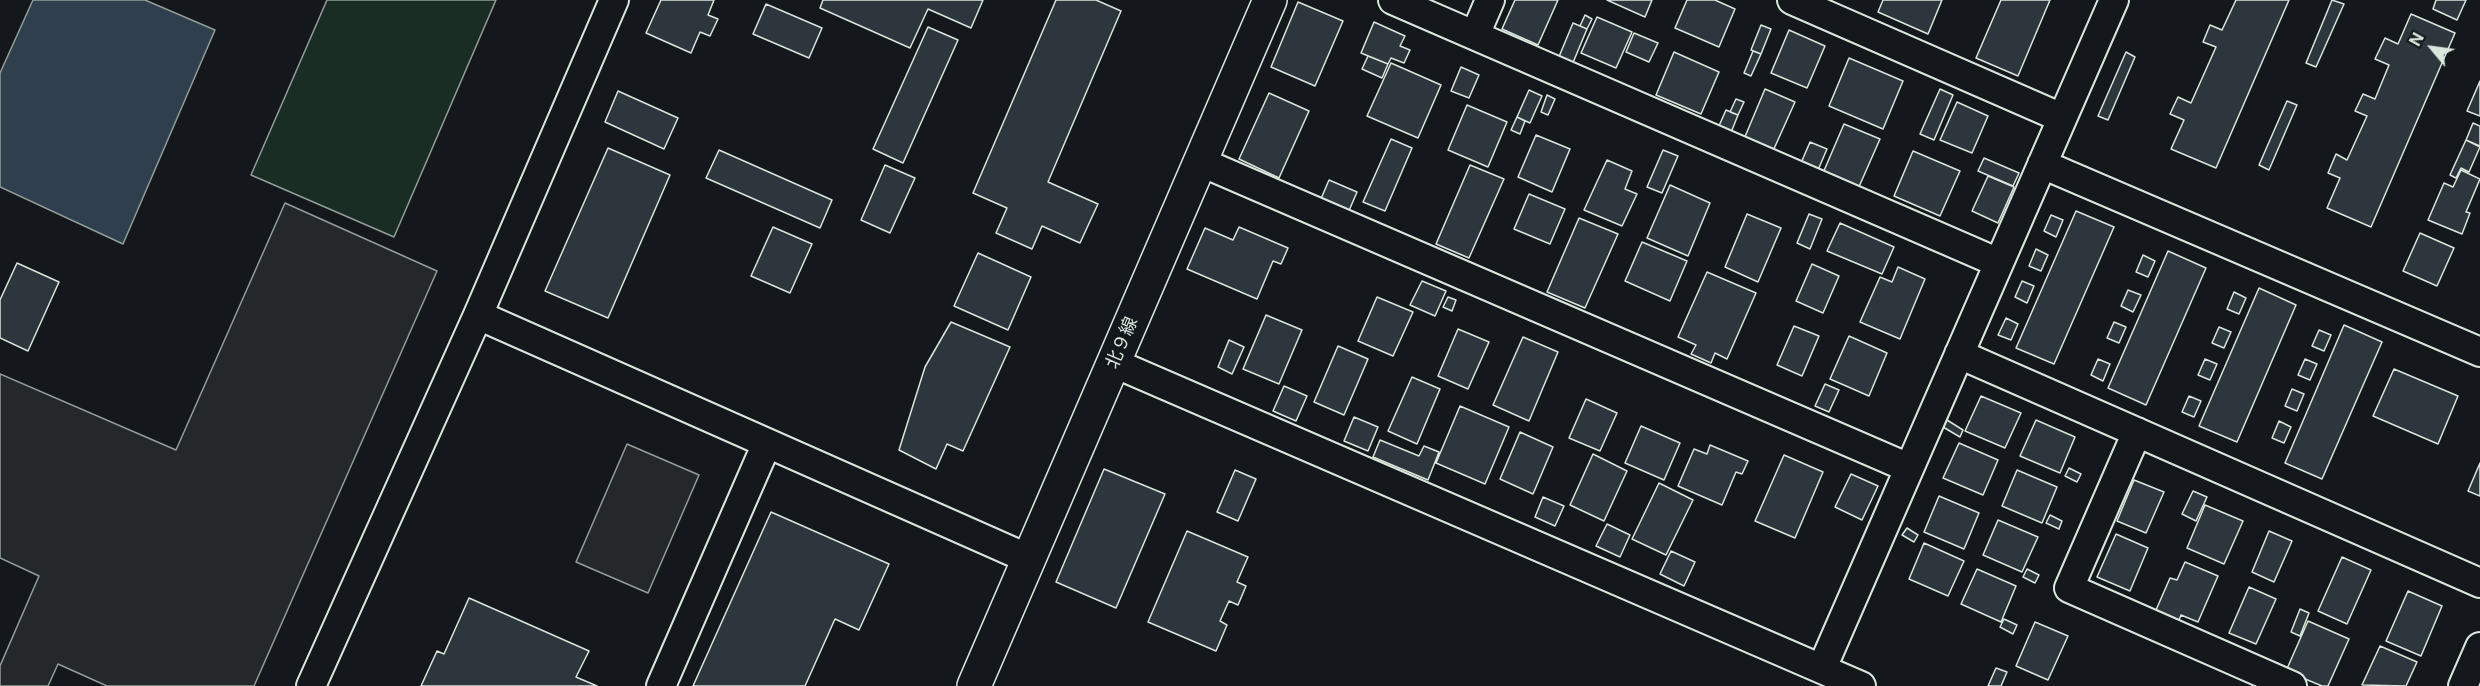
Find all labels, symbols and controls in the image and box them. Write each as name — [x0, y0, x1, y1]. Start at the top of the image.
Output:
north arrow — [2402, 18, 2462, 78]
text: N — [2405, 29, 2428, 49]
street label: 北９線 — [1102, 314, 1142, 372]

